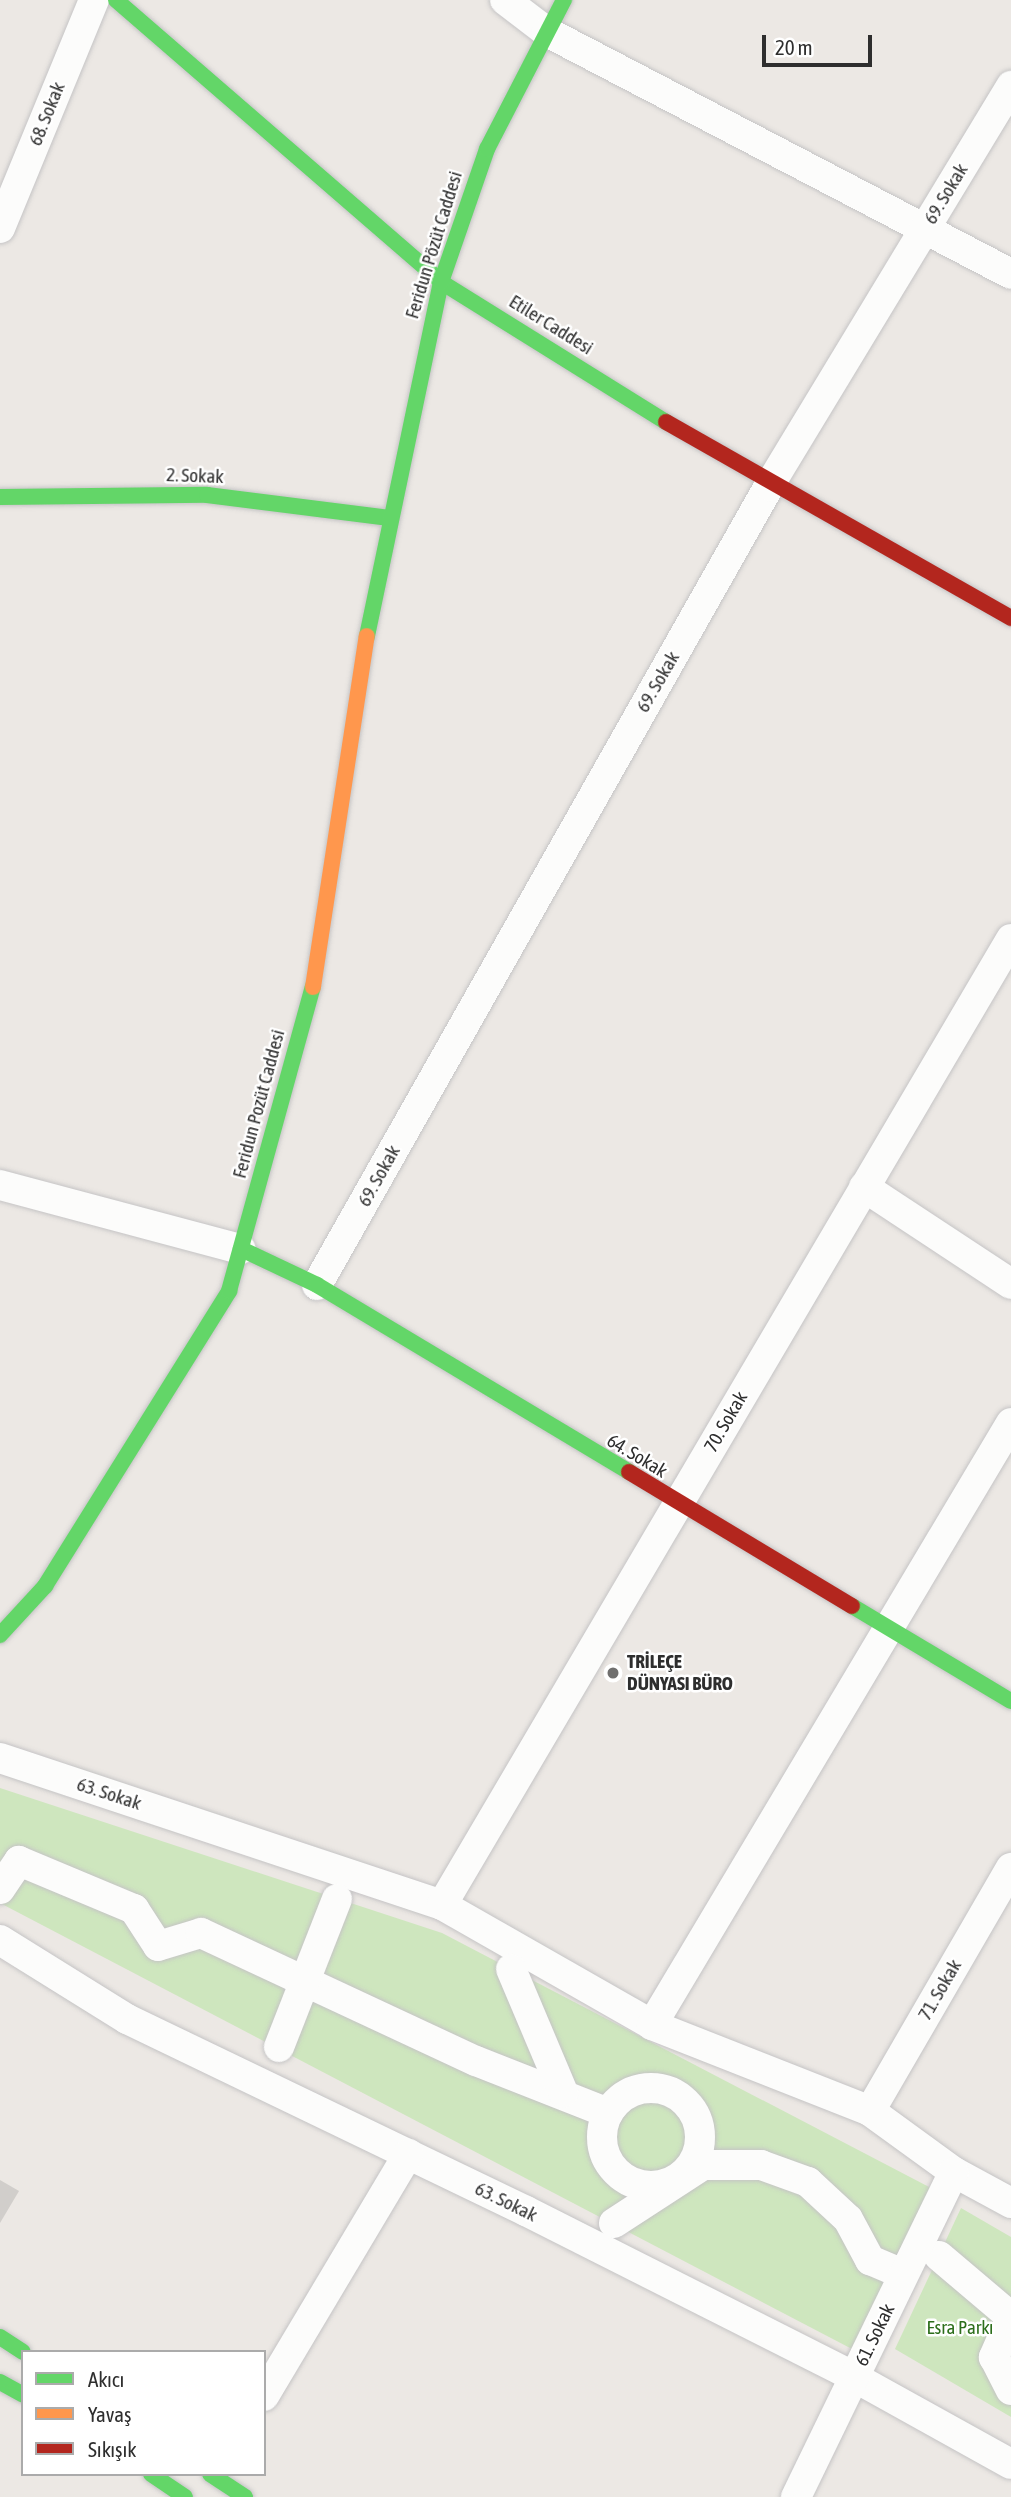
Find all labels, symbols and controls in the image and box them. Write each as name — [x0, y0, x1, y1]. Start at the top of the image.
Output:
scale bar — [766, 21, 876, 65]
text: 20 m — [775, 35, 813, 59]
street label: 68. Sokak — [24, 79, 70, 149]
street label: 69. Sokak — [919, 160, 973, 228]
street label: Feridun Pözüt Caddesi — [401, 169, 467, 321]
street label: Etiler Caddesi — [505, 290, 597, 360]
street label: 2. Sokak — [166, 464, 224, 488]
street label: 69. Sokak — [632, 648, 684, 716]
street label: Feridun Pozüt Caddesi — [228, 1027, 290, 1181]
street label: 69. Sokak — [353, 1141, 405, 1211]
street label: 70. Sokak — [700, 1388, 752, 1456]
street label: 64. Sokak — [603, 1429, 671, 1483]
place label: TRİLEÇE DÜNYASI BÜRO — [627, 1651, 733, 1695]
marker: TRİLEÇE DÜNYASI BÜRO — [605, 1665, 621, 1681]
street label: 63. Sokak — [74, 1773, 144, 1815]
street label: 71. Sokak — [914, 1956, 966, 2024]
street label: 63. Sokak — [471, 2177, 541, 2227]
street label: 61. Sokak — [850, 2300, 900, 2370]
park label: Esra Parkı — [927, 2317, 993, 2339]
legend — [21, 2350, 266, 2476]
text: Akıcı — [88, 2367, 124, 2391]
text: Yavaş — [88, 2402, 131, 2426]
text: Sıkışık — [88, 2437, 137, 2461]

